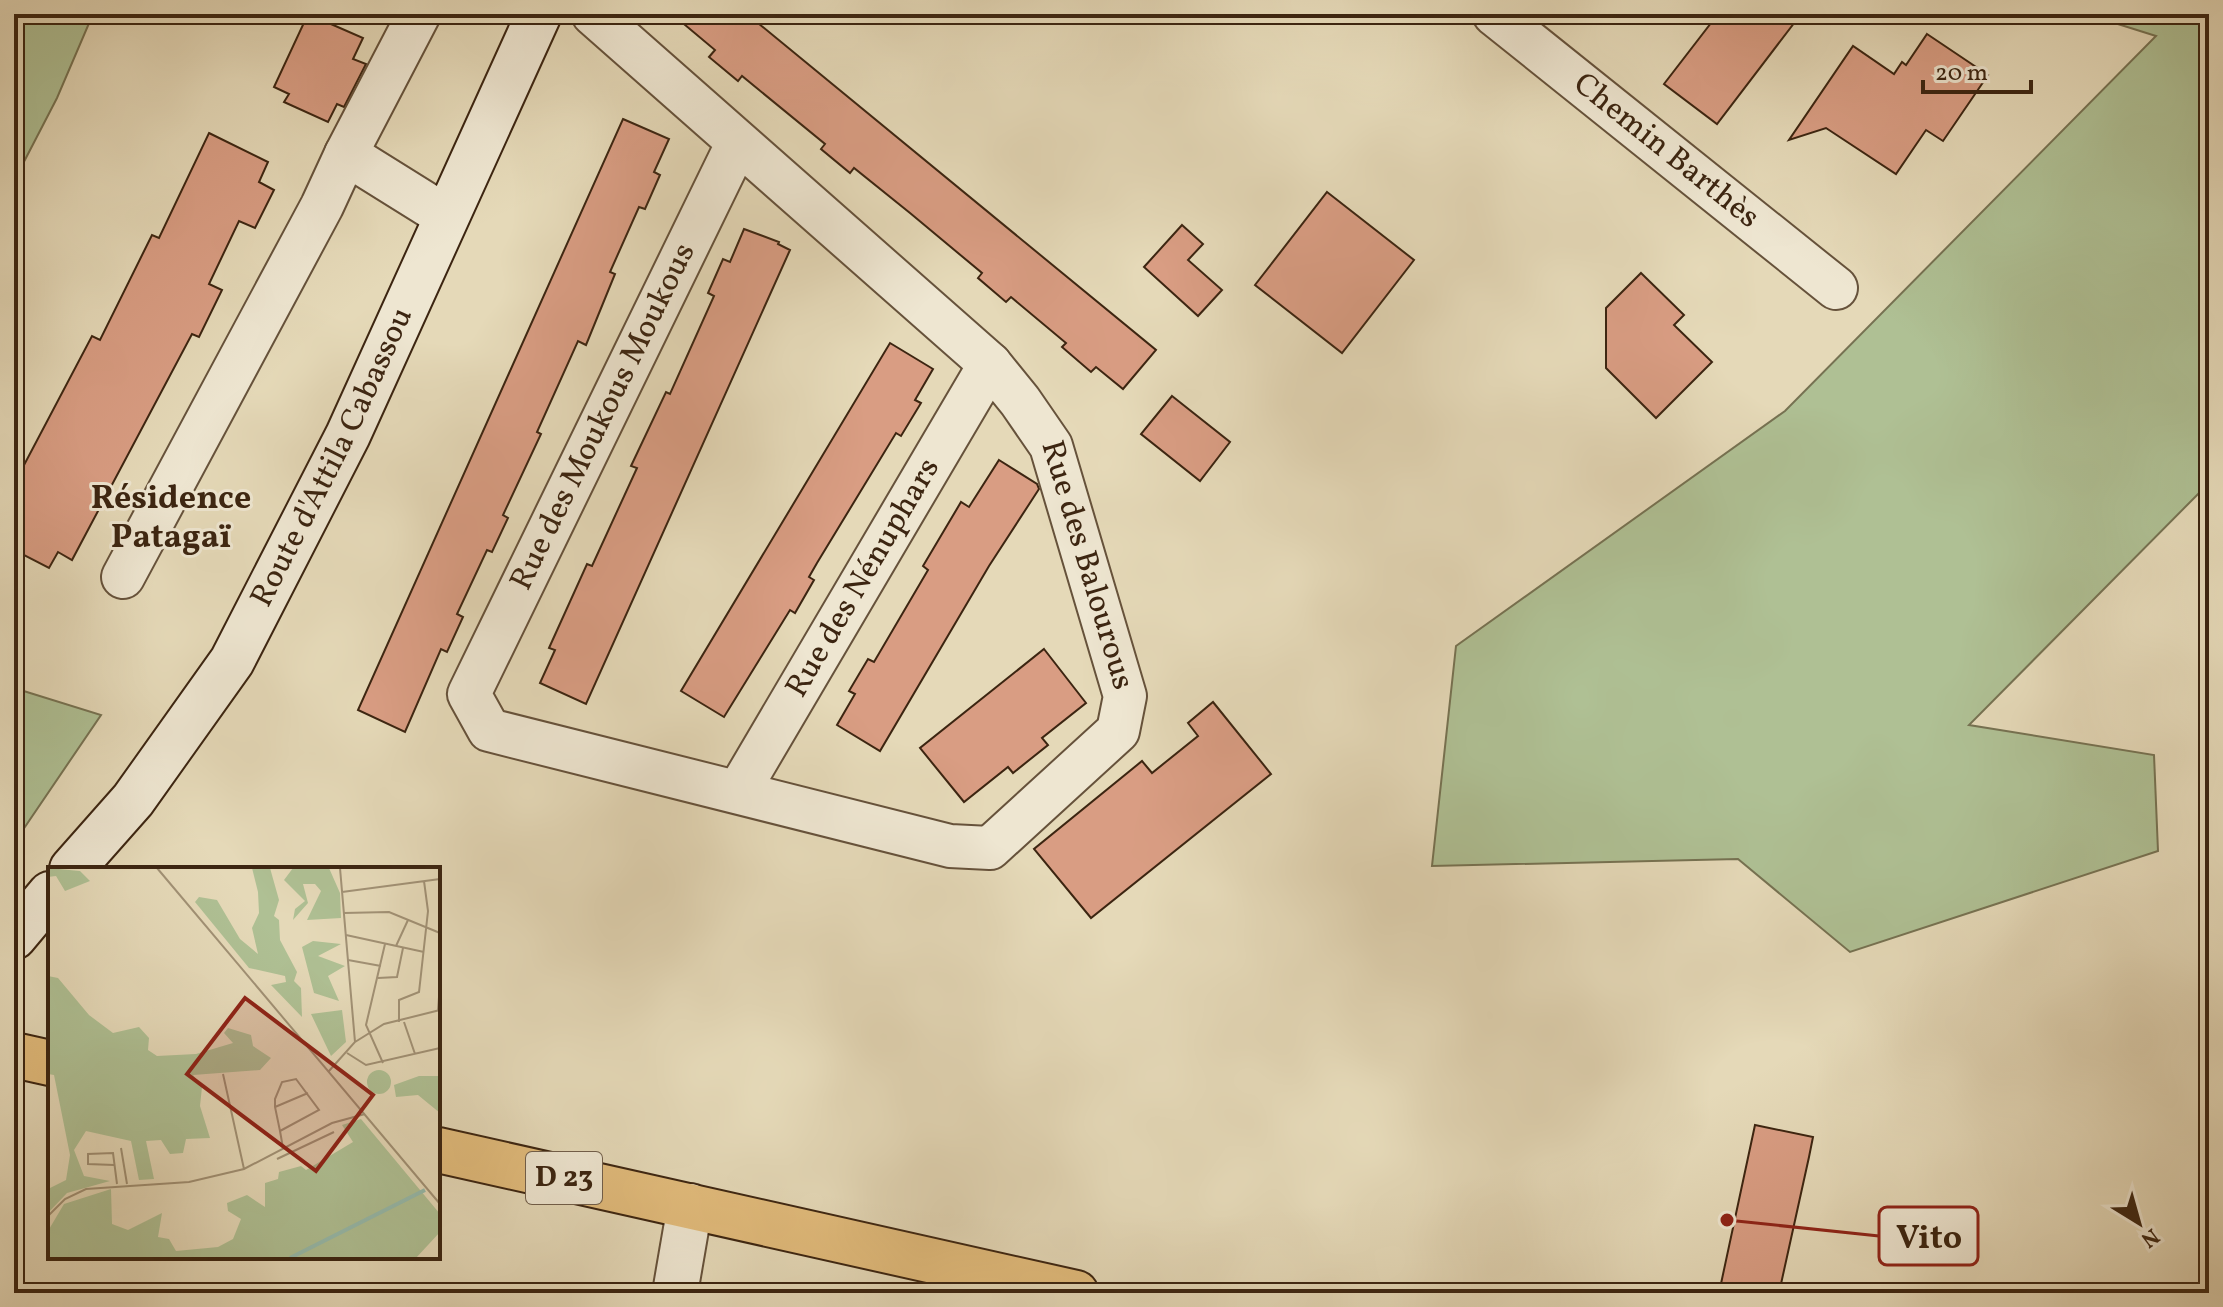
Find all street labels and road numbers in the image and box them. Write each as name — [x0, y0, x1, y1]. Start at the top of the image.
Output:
street label: Chemin Barthès — [1563, 63, 1768, 240]
street label: Rue des Moukous Moukous — [501, 236, 707, 598]
street label: Route d'Attila Cabassou — [241, 301, 425, 615]
street label: Rue des Balourous — [1029, 436, 1144, 695]
street label: Rue des Nénuphars — [776, 450, 952, 706]
road number: D 23 — [526, 1152, 602, 1204]

